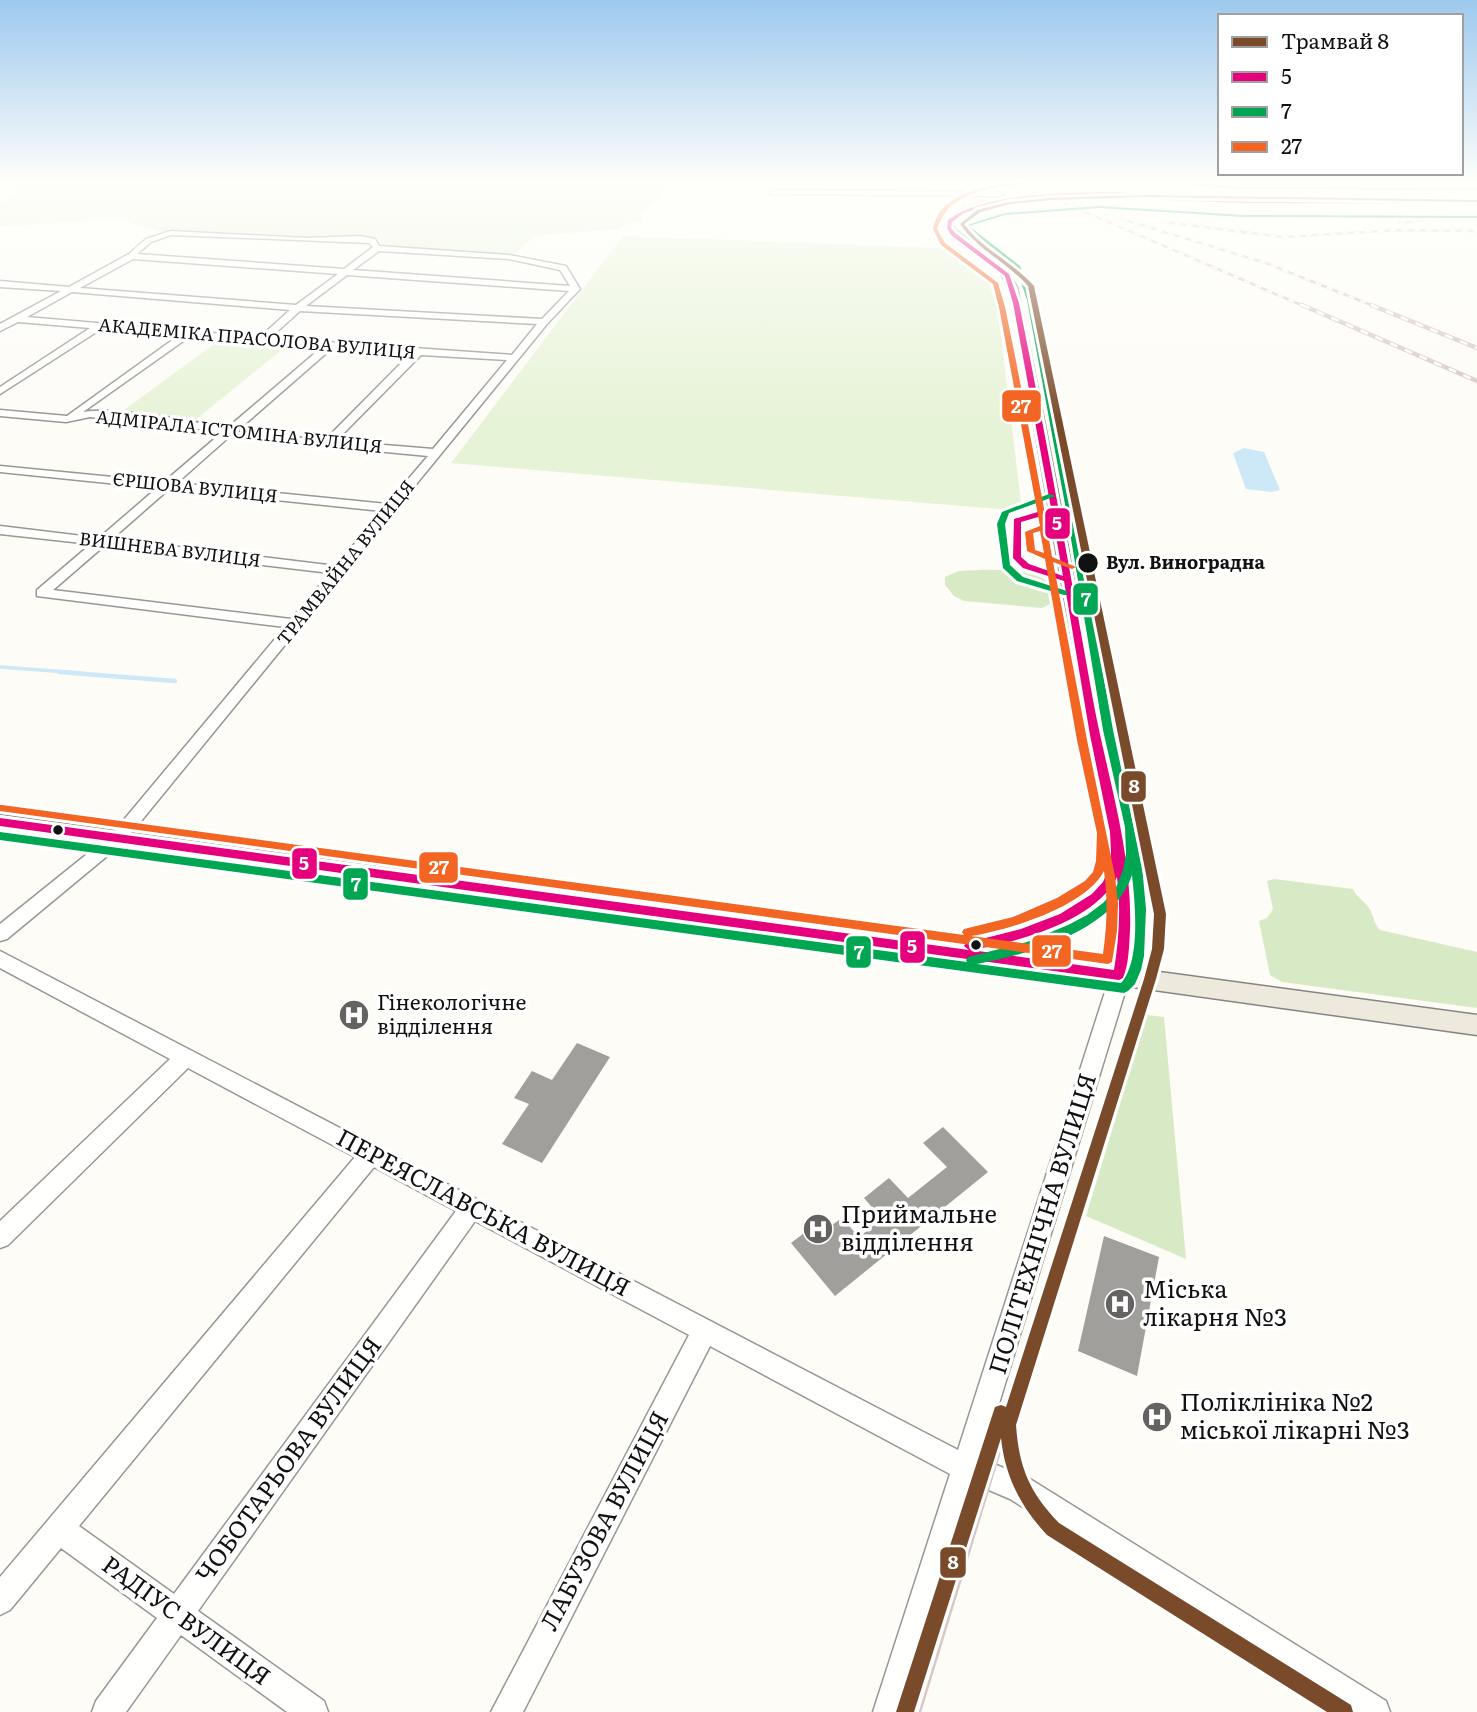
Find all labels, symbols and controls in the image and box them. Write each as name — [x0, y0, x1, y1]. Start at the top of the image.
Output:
legend — [1218, 14, 1463, 175]
text: Трамвай 8 — [1281, 24, 1389, 55]
text: 5 — [1281, 59, 1292, 90]
text: 7 — [1281, 94, 1292, 125]
text: 27 — [1281, 129, 1302, 160]
street label: АКАДЕМІКА ПРАСОЛОВА ВУЛИЦЯ — [97, 310, 417, 365]
line badge: 27 — [1001, 389, 1042, 423]
text: 27 — [1011, 391, 1032, 419]
street label: АДМІРАЛА ІСТОМІНА ВУЛИЦЯ — [95, 402, 384, 459]
street label: ЄРШОВА ВУЛИЦЯ — [111, 464, 279, 509]
street label: ТРАМВАЙНА ВУЛИЦЯ — [270, 474, 420, 651]
line badge: 5 — [1044, 507, 1071, 540]
text: 5 — [1052, 508, 1062, 536]
street label: ВИШНЕВА ВУЛИЦЯ — [78, 524, 262, 573]
place label: Вул. Виноградна — [1106, 548, 1266, 575]
marker: Вул. Виноградна — [1076, 551, 1100, 575]
line badge: 7 — [1072, 582, 1099, 616]
text: 7 — [1081, 584, 1092, 612]
line badge: 8 — [1120, 770, 1147, 803]
text: 8 — [1128, 771, 1140, 799]
unlabelled marker — [51, 823, 65, 837]
line badge: 5 — [291, 847, 318, 880]
text: 5 — [299, 848, 309, 876]
line badge: 27 — [418, 851, 459, 884]
text: 27 — [429, 852, 450, 880]
line badge: 7 — [342, 867, 369, 901]
text: 7 — [351, 869, 362, 897]
line badge: 5 — [899, 930, 926, 964]
text: 5 — [907, 931, 917, 959]
line badge: 27 — [1031, 934, 1072, 968]
line badge: 7 — [845, 935, 872, 969]
text: 27 — [1042, 936, 1063, 964]
text: 7 — [854, 937, 865, 965]
unlabelled marker — [969, 938, 983, 952]
place label: Гінекологічне відділення — [377, 985, 526, 1040]
hospital icon: Гінекологічне відділення — [337, 998, 371, 1032]
street label: ПОЛІТЕХНІЧНА ВУЛИЦЯ — [978, 1068, 1103, 1378]
street label: ПЕРЕЯСЛАВСЬКА ВУЛИЦЯ — [331, 1118, 637, 1303]
place label: Приймальне відділення — [841, 1195, 997, 1258]
hospital icon: Приймальне відділення — [801, 1212, 835, 1246]
place label: Міська лікарня №3 — [1143, 1270, 1287, 1333]
hospital icon: Міська лікарня №3 — [1103, 1287, 1137, 1321]
street label: ЧОБОТАРЬОВА ВУЛИЦЯ — [186, 1328, 388, 1589]
place label: Поліклініка №2 міської лікарні №3 — [1180, 1383, 1410, 1446]
hospital icon: Поліклініка №2 міської лікарні №3 — [1140, 1400, 1174, 1434]
street label: ЛАБУЗОВА ВУЛИЦЯ — [530, 1404, 675, 1636]
street label: РАДІУС ВУЛИЦЯ — [96, 1546, 279, 1692]
line badge: 8 — [939, 1546, 967, 1579]
text: 8 — [947, 1547, 959, 1575]

